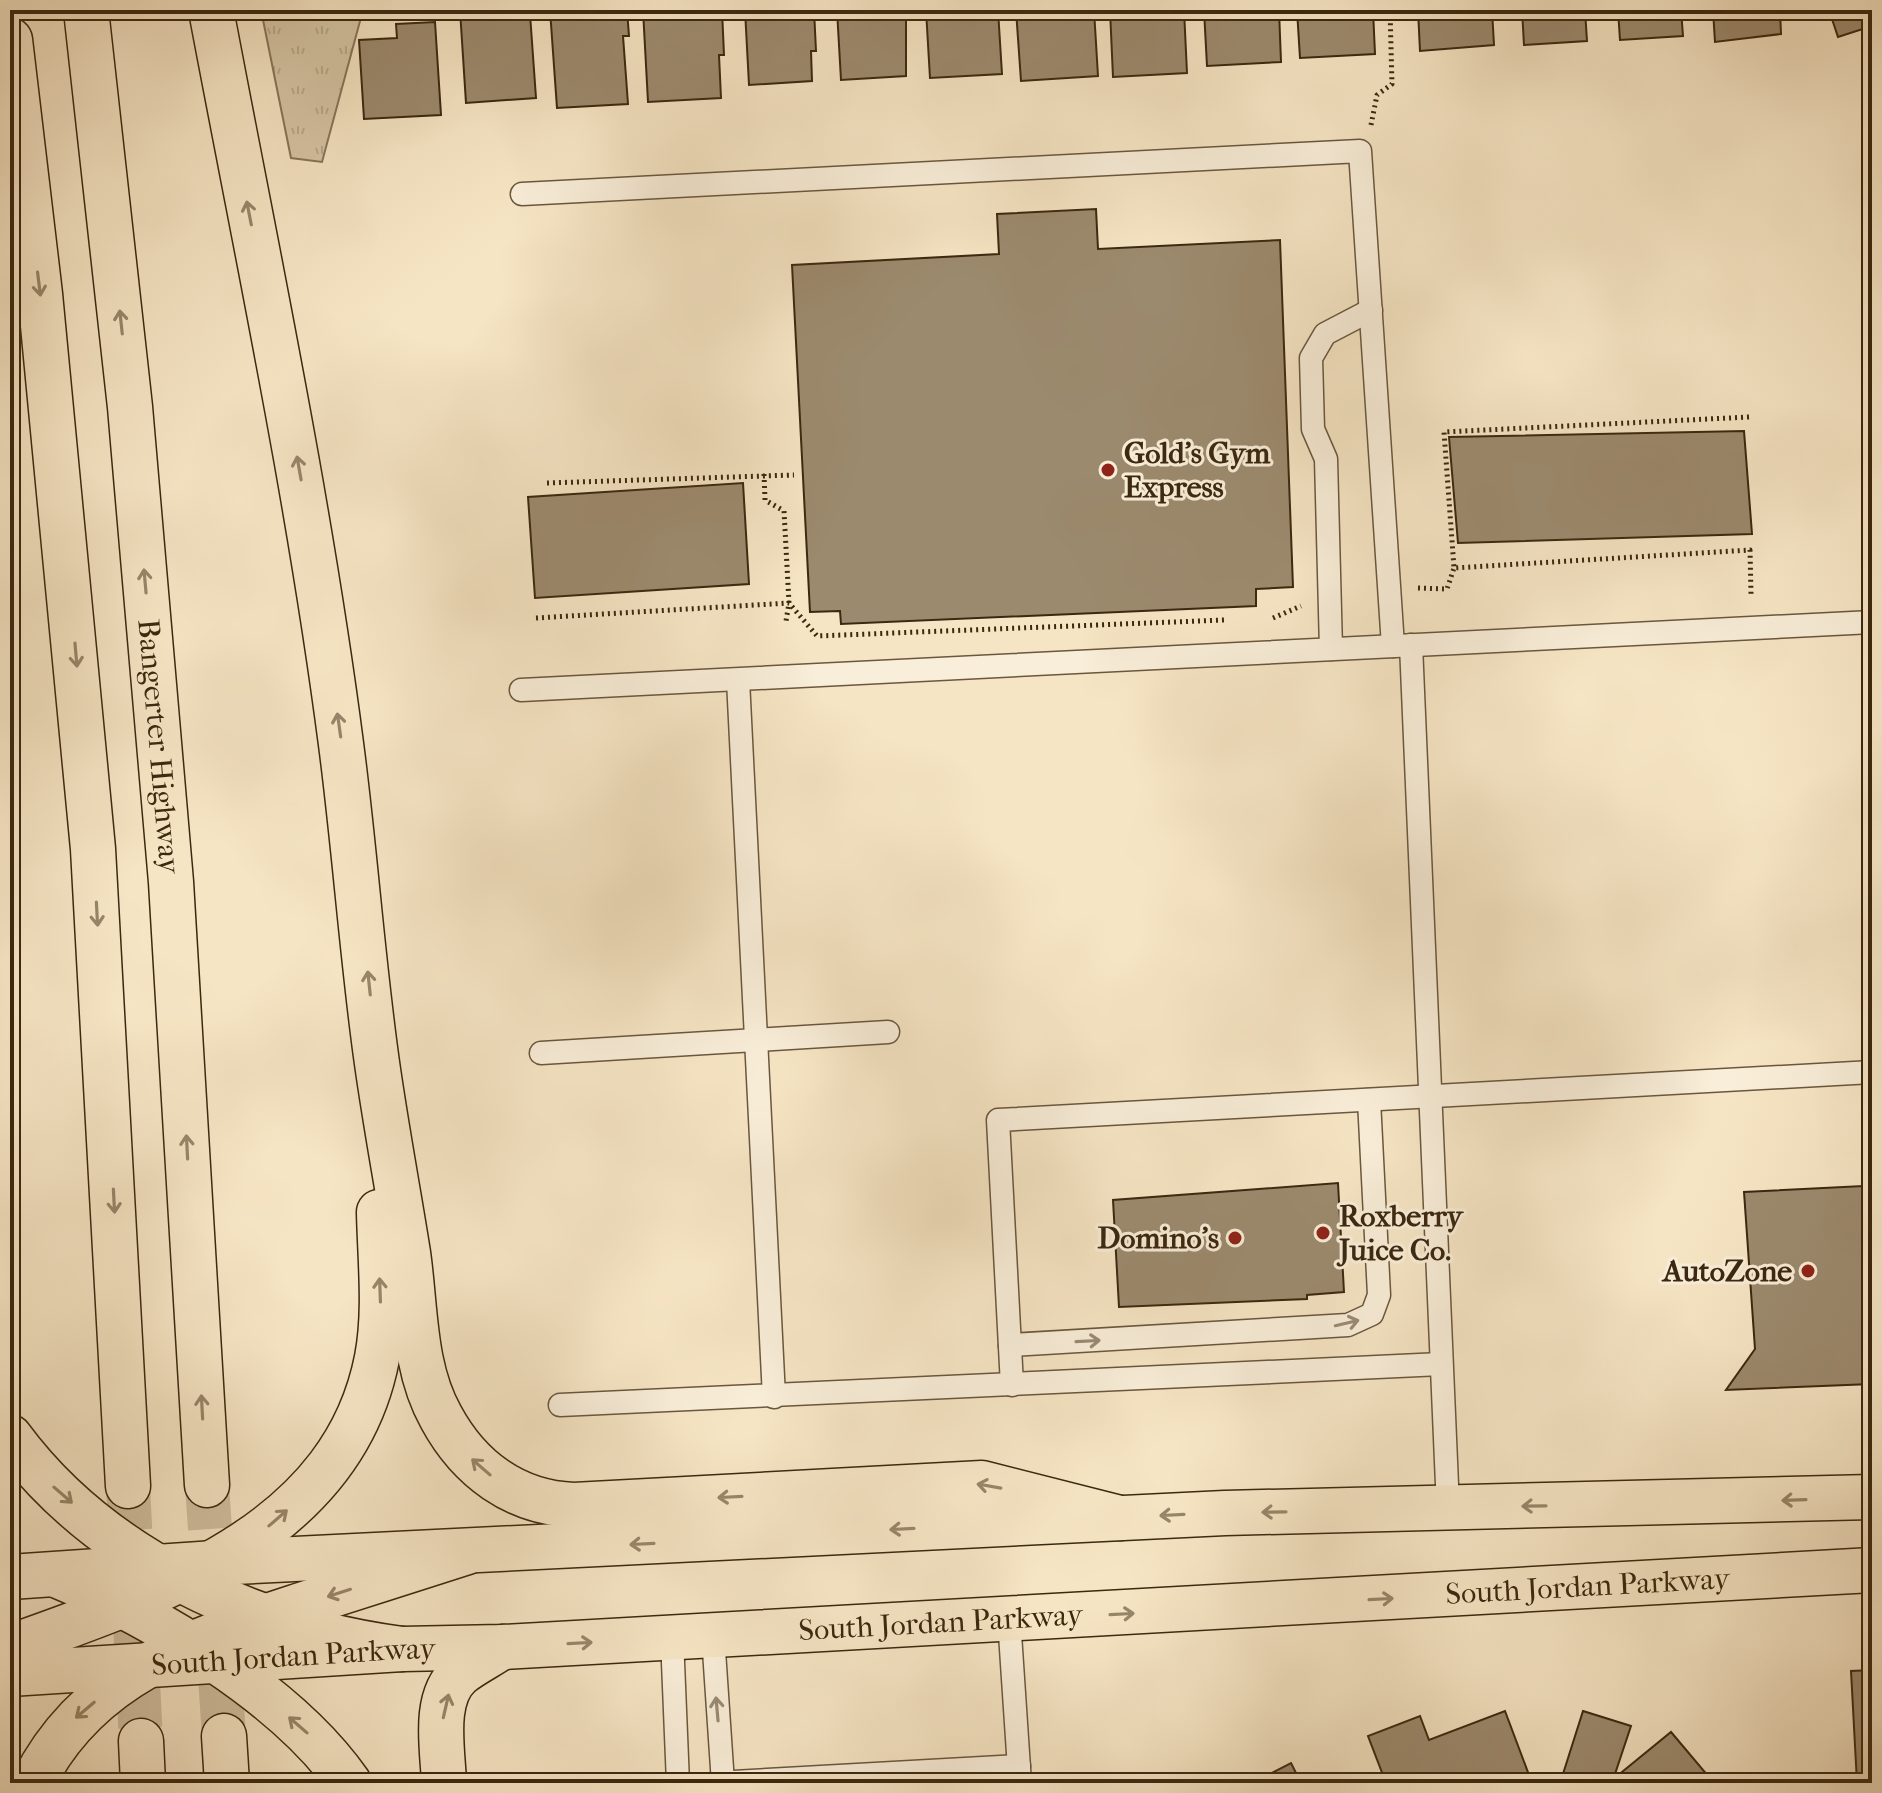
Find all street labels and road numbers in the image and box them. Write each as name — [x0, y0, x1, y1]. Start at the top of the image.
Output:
street label: Bangerter Highway — [130, 618, 187, 876]
street label: South Jordan Parkway — [1444, 1561, 1732, 1612]
street label: South Jordan Parkway — [797, 1597, 1085, 1648]
street label: South Jordan Parkway — [150, 1631, 437, 1683]

